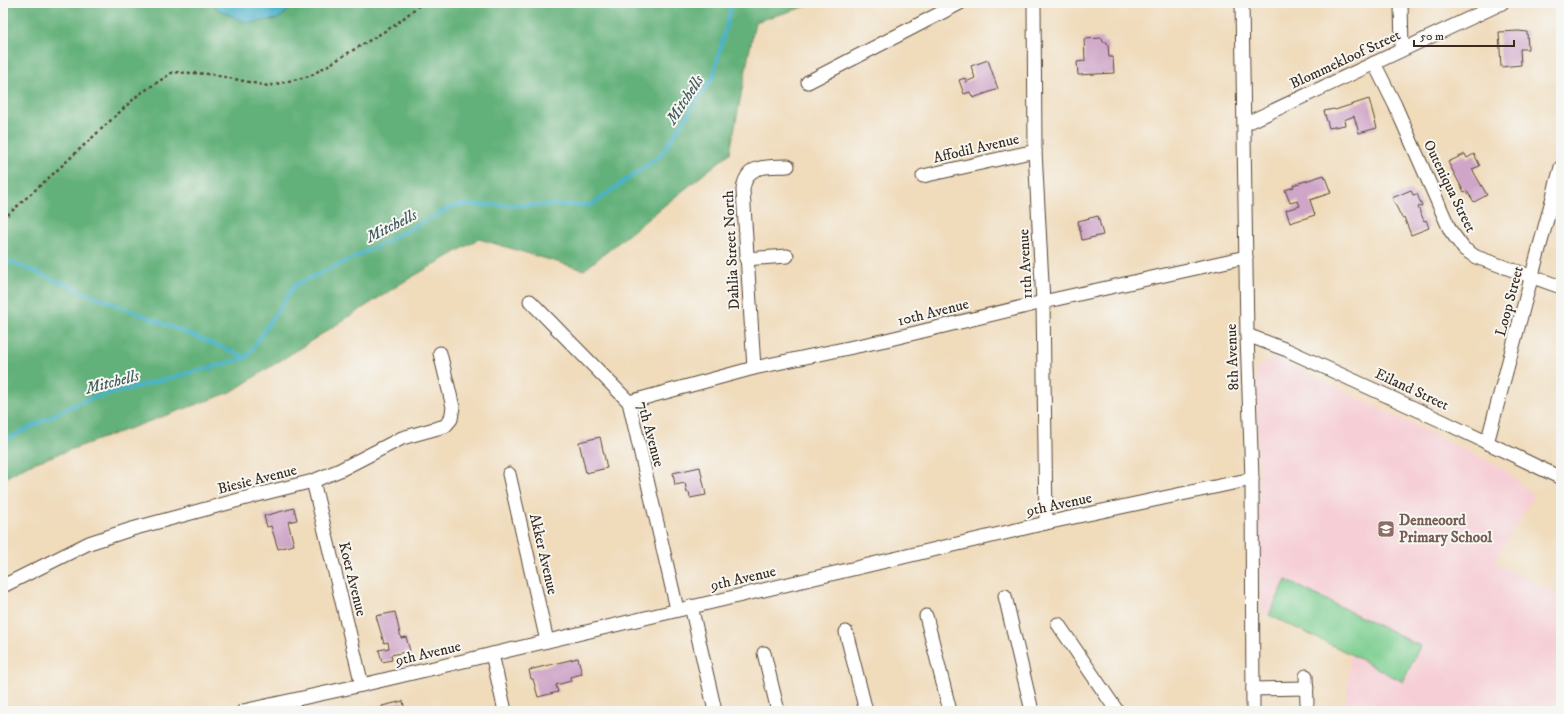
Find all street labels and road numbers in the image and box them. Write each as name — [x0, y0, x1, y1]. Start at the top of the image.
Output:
street label: Blommekloof Street — [1287, 25, 1404, 93]
street label: Affodil Avenue — [931, 129, 1021, 168]
street label: Outeniqua Street — [1419, 137, 1480, 236]
street label: Dahlia Street North — [719, 190, 744, 310]
street label: 11th Avenue — [1014, 228, 1037, 300]
street label: Loop Street — [1491, 264, 1528, 338]
street label: 10th Avenue — [896, 294, 971, 330]
street label: 8th Avenue — [1222, 323, 1243, 391]
street label: Eiland Street — [1372, 364, 1452, 415]
street label: 7th Avenue — [633, 399, 668, 469]
street label: Biesie Avenue — [215, 460, 299, 499]
street label: 9th Avenue — [1024, 488, 1094, 521]
street label: Akker Avenue — [525, 512, 562, 596]
street label: Koer Avenue — [334, 540, 371, 618]
street label: 9th Avenue — [708, 562, 778, 595]
street label: 9th Avenue — [393, 637, 463, 670]

